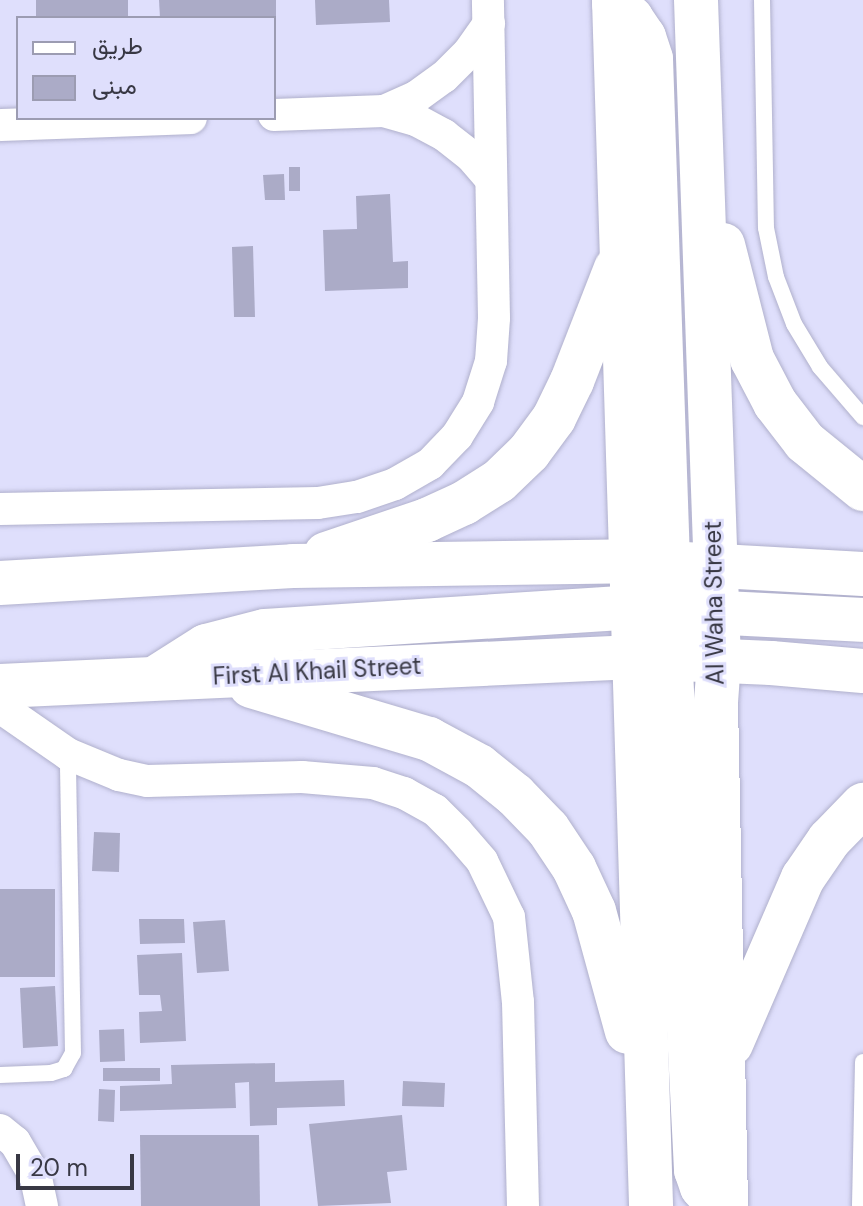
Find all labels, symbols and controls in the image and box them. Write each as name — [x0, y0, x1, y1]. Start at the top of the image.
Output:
legend — [16, 16, 276, 120]
text: طريق — [92, 30, 143, 61]
text: مبنى — [92, 70, 137, 101]
street label: Al Waha Street — [698, 521, 730, 685]
street label: First Al Khail Street — [212, 651, 422, 691]
scale bar — [20, 1138, 138, 1188]
text: 20 m — [30, 1152, 88, 1183]

